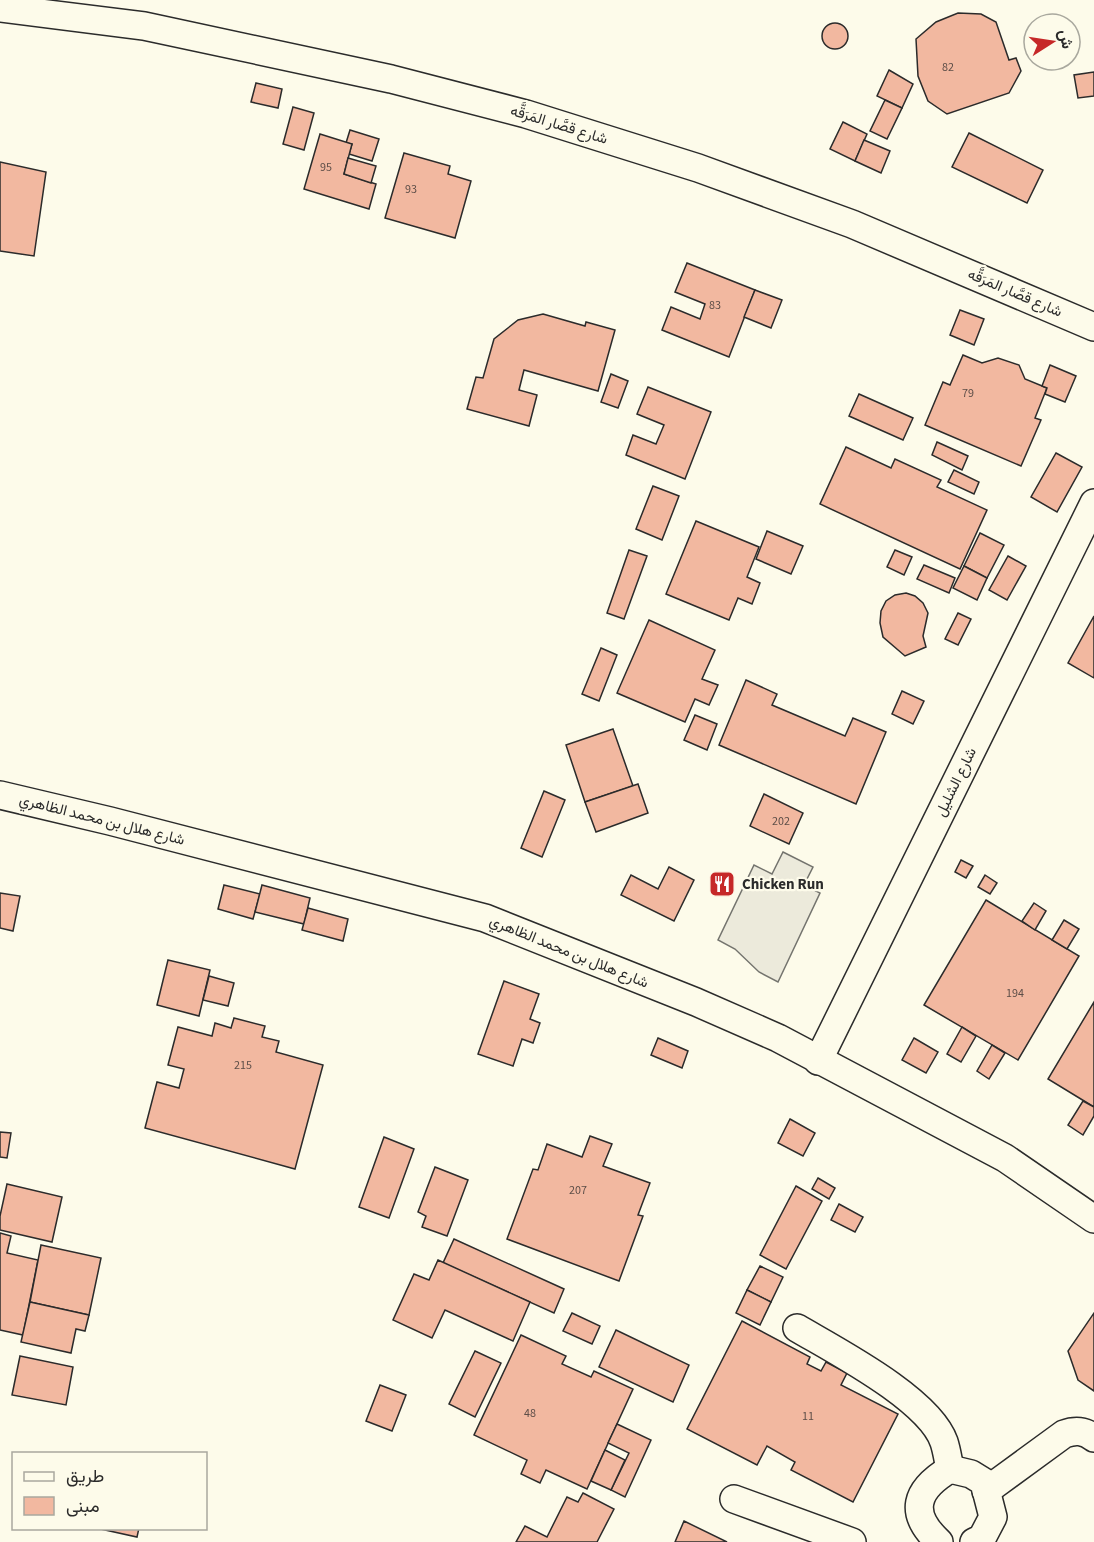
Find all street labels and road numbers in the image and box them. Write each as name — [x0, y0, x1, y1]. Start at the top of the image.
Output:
street label: شارع قصَّار المَرَقَّه — [508, 99, 611, 150]
street label: شارع قصَّار المَرَقَّه — [965, 262, 1066, 322]
street label: شارع الشليل — [930, 744, 982, 820]
street label: شارع هلال بن محمد الظاهري — [17, 789, 187, 853]
street label: شارع هلال بن محمد الظاهري — [486, 910, 652, 995]

